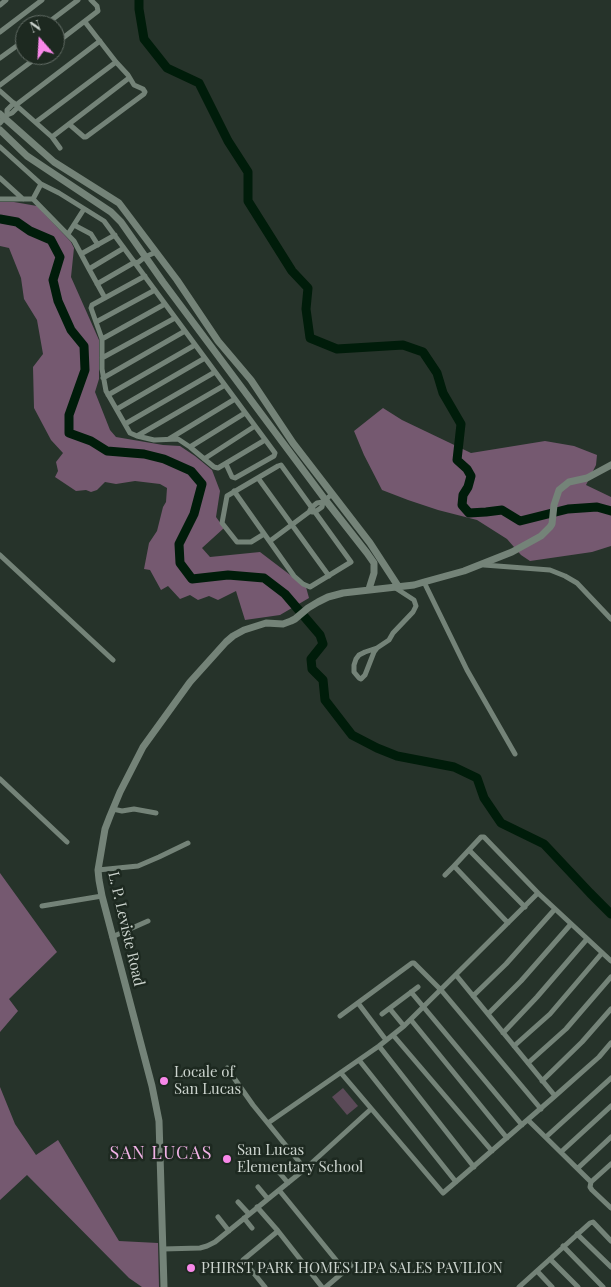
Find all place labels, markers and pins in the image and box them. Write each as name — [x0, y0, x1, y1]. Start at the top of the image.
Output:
place label: Locale of San Lucas — [174, 1063, 241, 1098]
marker: Locale of San Lucas — [158, 1075, 170, 1087]
place label: San Lucas Elementary School — [237, 1141, 363, 1176]
marker: San Lucas Elementary School — [221, 1153, 233, 1165]
place label: PHIRST PARK HOMES LIPA SALES PAVILION — [201, 1259, 503, 1277]
marker: PHIRST PARK HOMES LIPA SALES PAVILION — [185, 1262, 197, 1274]

